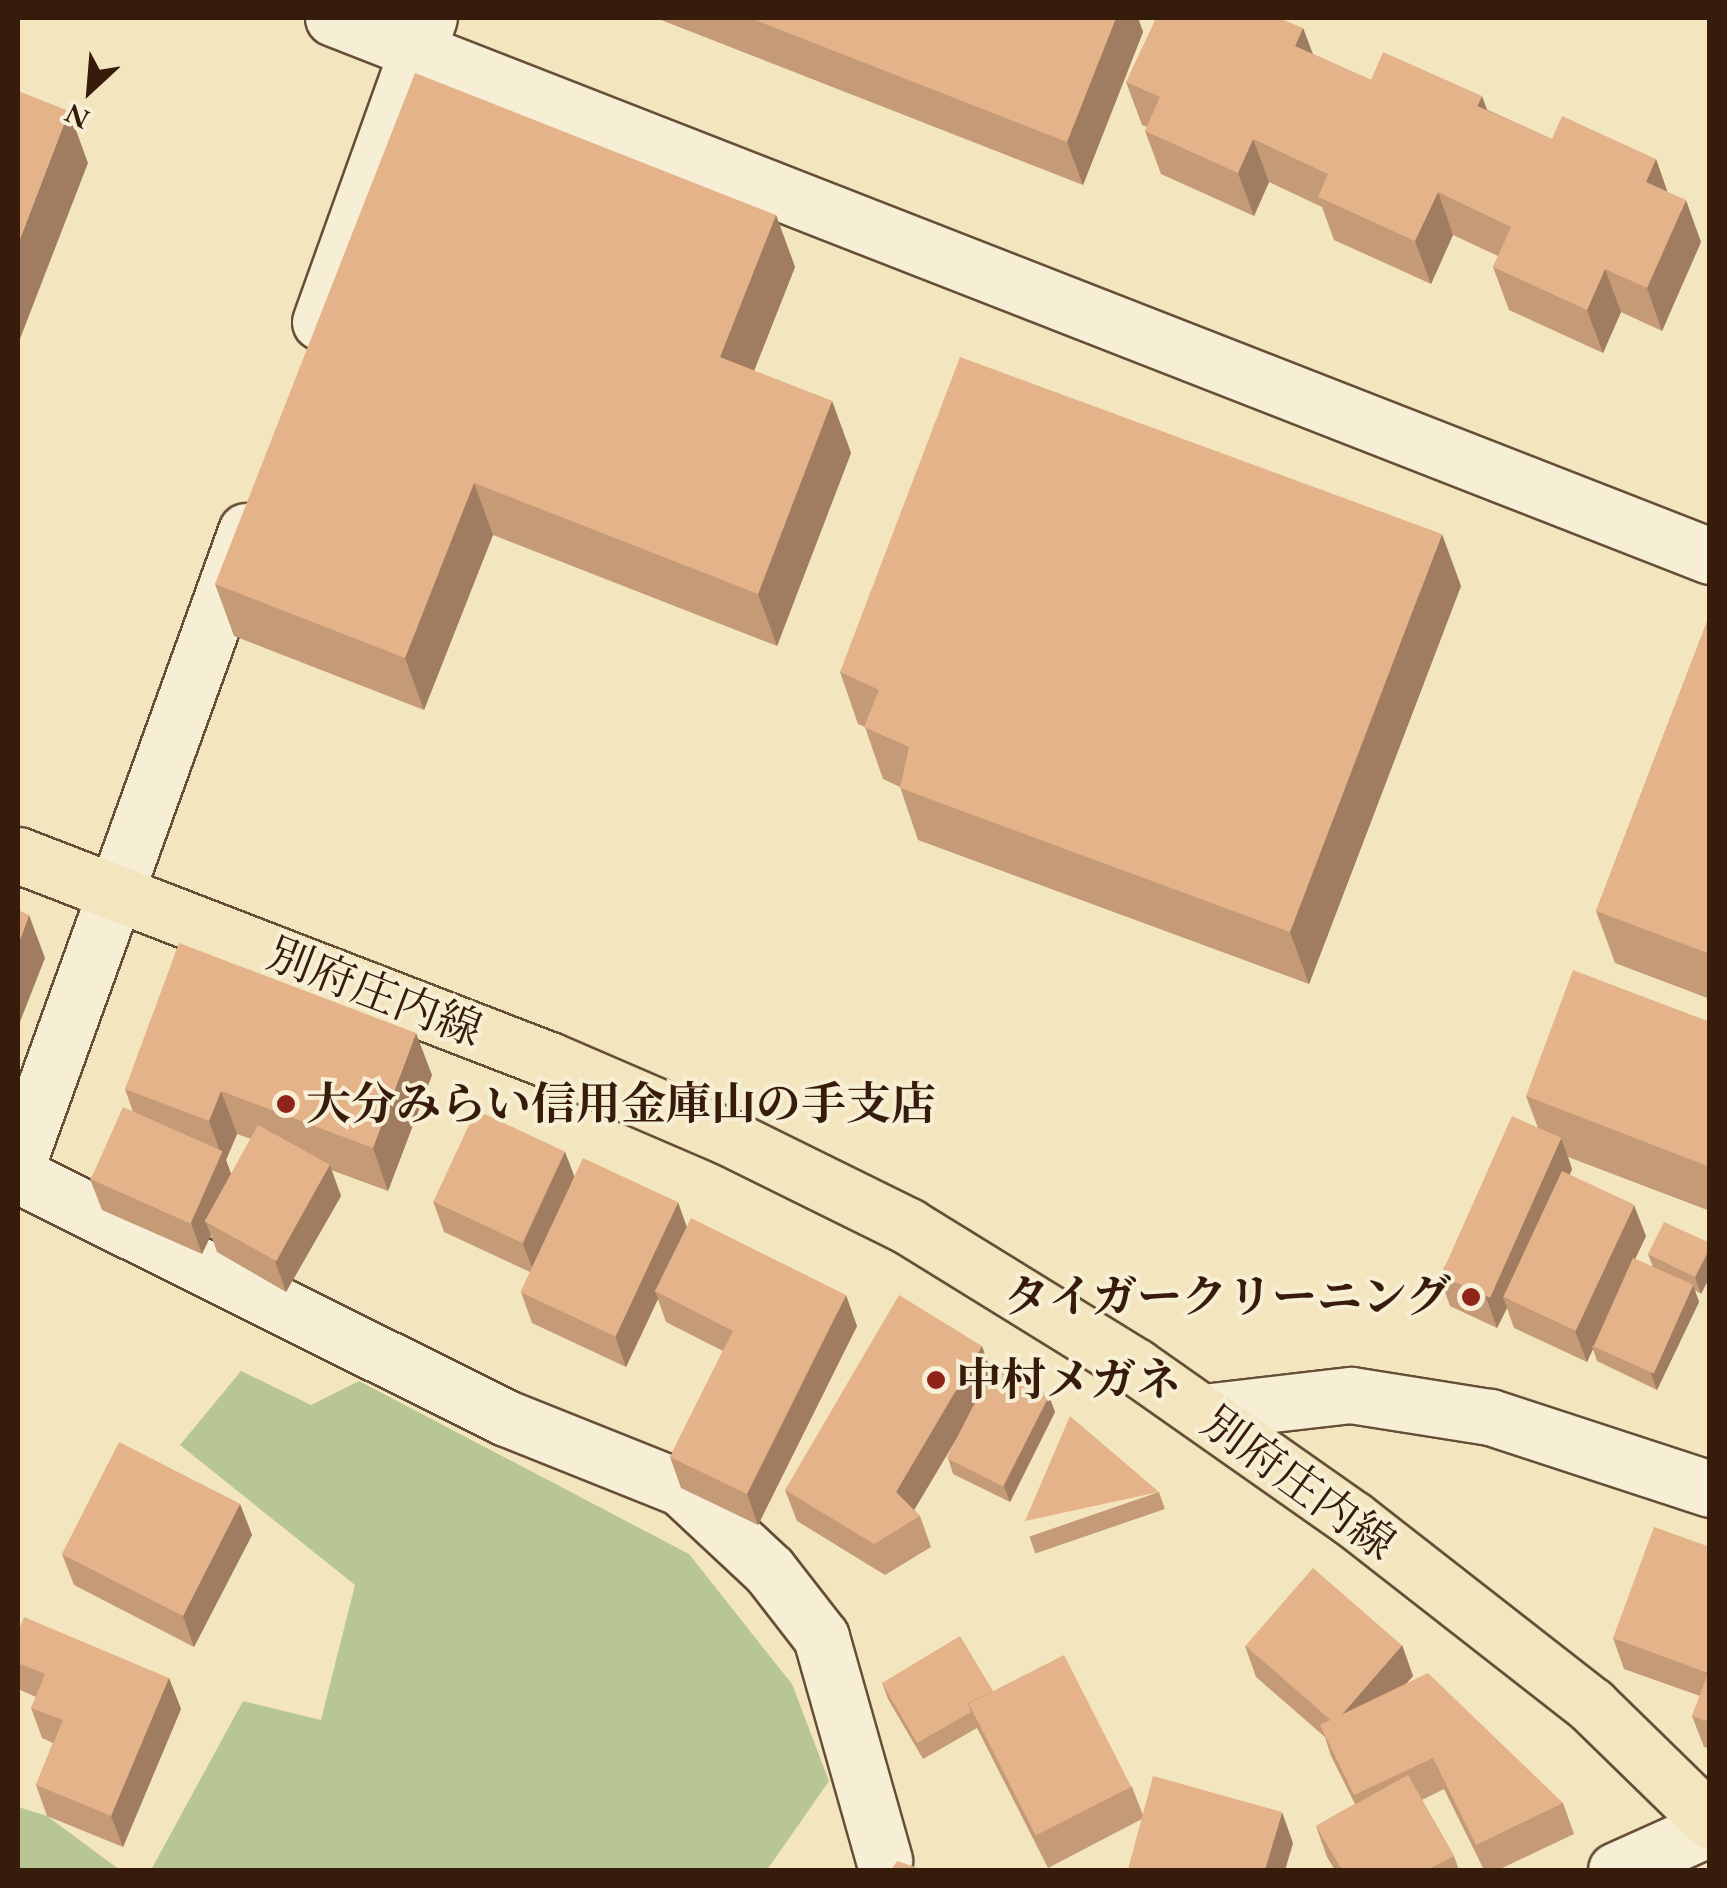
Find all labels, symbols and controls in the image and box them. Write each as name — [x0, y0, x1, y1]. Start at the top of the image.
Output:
north arrow — [40, 40, 140, 140]
text: N — [59, 96, 95, 138]
street label: 別府庄内線 — [260, 926, 490, 1058]
place label: 大分みらい信用金庫山の手支店 — [306, 1077, 936, 1131]
marker: 大分みらい信用金庫山の手支店 — [275, 1093, 297, 1115]
place label: タイガークリーニング — [1001, 1270, 1451, 1324]
marker: タイガークリーニング — [1460, 1286, 1482, 1308]
place label: 中村メガネ — [956, 1353, 1181, 1407]
marker: 中村メガネ — [925, 1369, 947, 1391]
street label: 別府庄内線 — [1192, 1395, 1406, 1571]

